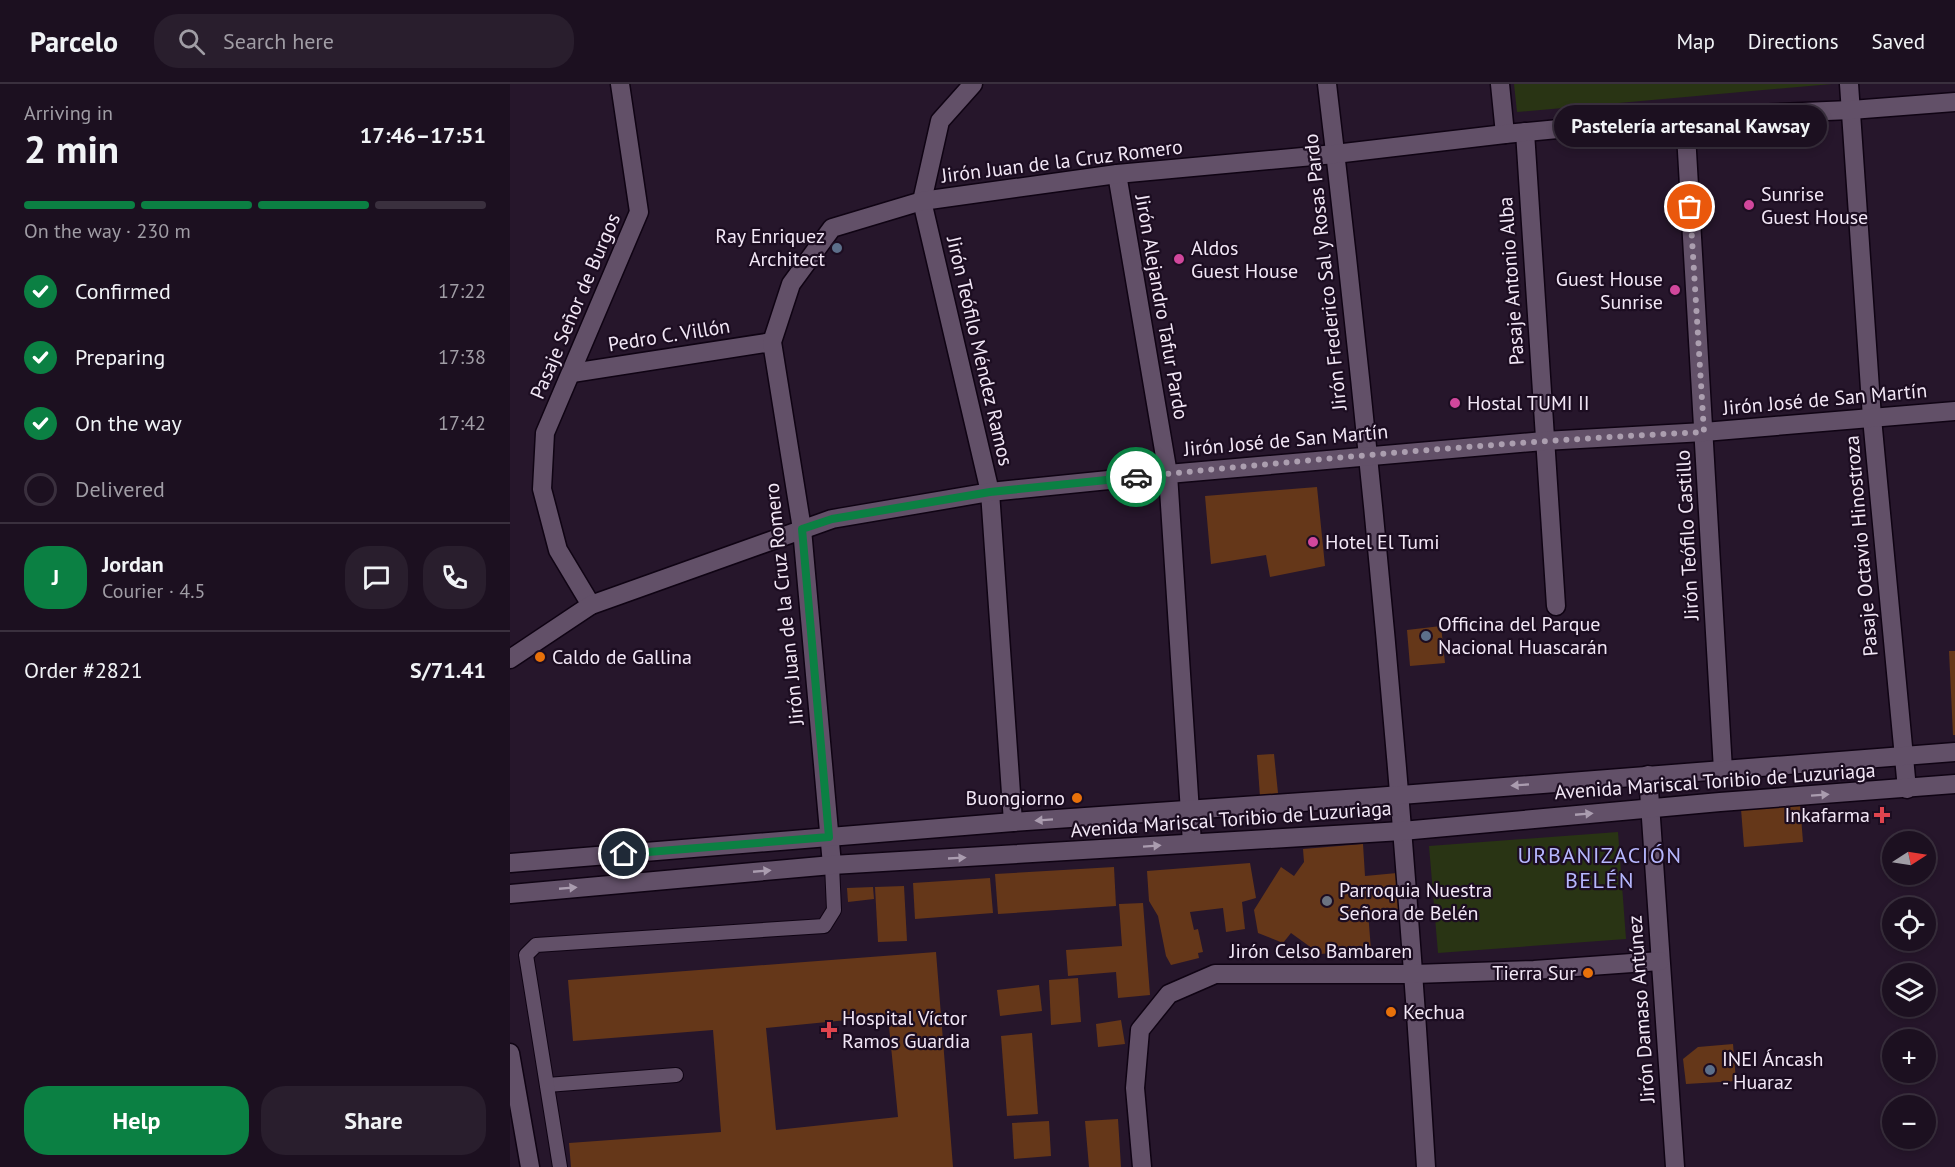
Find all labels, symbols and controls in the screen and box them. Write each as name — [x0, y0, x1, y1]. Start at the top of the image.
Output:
search box — [154, 14, 574, 68]
text: Parcelo — [30, 23, 118, 60]
icon: search — [175, 25, 208, 58]
text: Search here — [223, 27, 334, 55]
text: Map — [1676, 28, 1715, 55]
text: Directions — [1748, 28, 1839, 55]
text: Saved — [1872, 28, 1925, 55]
text: Arriving in — [24, 100, 113, 126]
callout: Pastelería artesanal Kawsay — [1554, 105, 1826, 147]
text: Pastelería artesanal Kawsay — [1571, 113, 1810, 139]
text: 17:46–17:51 — [360, 121, 486, 149]
text: 2 min — [24, 123, 119, 174]
street label: Jirón Frederico Sal y Rosas Pardo — [1298, 132, 1353, 412]
street label: Jirón Juan de la Cruz Romero — [939, 133, 1184, 189]
pin — [1664, 181, 1715, 232]
place label: Sunrise Guest House — [1761, 181, 1868, 230]
icon: bag — [1673, 190, 1706, 223]
street label: Jirón Alejandro Tafur Pardo — [1129, 191, 1195, 422]
street label: Pasaje Antonio Alba — [1492, 196, 1530, 366]
marker: Sunrise Guest House — [1742, 198, 1756, 212]
street label: Pasaje Señor de Burgos — [524, 209, 626, 403]
text: On the way · 230 m — [24, 218, 191, 244]
place label: Ray Enriquez Architect — [715, 223, 825, 272]
street label: Jirón Teófilo Méndez Ramos — [941, 233, 1019, 468]
place label: Aldos Guest House — [1191, 235, 1298, 284]
marker: Ray Enriquez Architect — [830, 241, 844, 255]
marker: Aldos Guest House — [1172, 252, 1186, 266]
place label: Guest House Sunrise — [1556, 266, 1663, 315]
icon: check — [24, 275, 57, 308]
text: Confirmed — [75, 277, 171, 305]
text: 17:22 — [438, 278, 486, 304]
marker: Guest House Sunrise — [1668, 283, 1682, 297]
street label: Pedro C. Villón — [606, 313, 732, 357]
icon: check — [24, 341, 57, 374]
text: Preparing — [75, 343, 165, 371]
text: 17:38 — [438, 344, 486, 370]
street label: Jirón José de San Martín — [1721, 377, 1928, 421]
place label: Hostal TUMI II — [1467, 390, 1590, 416]
marker: Hostal TUMI II — [1448, 396, 1462, 410]
icon: check — [24, 407, 57, 440]
text: On the way — [75, 409, 182, 437]
text: 17:42 — [438, 410, 486, 436]
street label: Jirón José de San Martín — [1182, 418, 1389, 462]
street label: Pasaje Octavio Hinostroza — [1838, 434, 1884, 658]
courier — [1106, 447, 1166, 507]
street label: Jirón Teófilo Castillo — [1670, 449, 1704, 622]
icon: car — [1120, 461, 1153, 494]
text: Delivered — [75, 475, 165, 503]
street label: Jirón Juan de la Cruz Romero — [758, 482, 810, 727]
place label: Hotel El Tumi — [1325, 529, 1440, 555]
marker: Hotel El Tumi — [1306, 535, 1320, 549]
button: chat — [345, 546, 408, 609]
button: phone — [423, 546, 486, 609]
text: Jordan — [102, 550, 164, 578]
text: J — [52, 563, 59, 591]
text: Courier · 4.5 — [102, 578, 205, 604]
place label: Officina del Parque Nacional Huascarán — [1438, 611, 1608, 660]
marker: Officina del Parque Nacional Huascarán — [1419, 629, 1433, 643]
place label: Caldo de Gallina — [552, 644, 692, 670]
marker: Caldo de Gallina — [533, 650, 547, 664]
text: Order #2821 — [24, 656, 143, 684]
text: S/71.41 — [410, 656, 486, 684]
street label: Avenida Mariscal Toribio de Luzuriaga — [1554, 757, 1876, 805]
one-way arrow — [1510, 781, 1529, 790]
place label: Buongiorno — [966, 785, 1065, 811]
one-way arrow — [1811, 790, 1830, 800]
marker: Buongiorno — [1070, 791, 1084, 805]
street label: Avenida Mariscal Toribio de Luzuriaga — [1070, 795, 1392, 843]
place label: Inkafarma — [1784, 802, 1870, 828]
marker: Inkafarma — [1875, 808, 1889, 822]
one-way arrow — [1574, 809, 1593, 819]
one-way arrow — [1034, 815, 1053, 825]
pin — [598, 828, 649, 879]
north arrow — [1882, 831, 1936, 885]
map controls — [1882, 831, 1936, 1149]
icon: home — [607, 837, 640, 870]
one-way arrow — [1142, 841, 1161, 851]
district label: URBANIZACIÓN BELÉN — [1517, 841, 1683, 894]
one-way arrow — [948, 853, 967, 863]
one-way arrow — [753, 866, 772, 876]
place label: Parroquia Nuestra Señora de Belén — [1339, 877, 1492, 926]
one-way arrow — [559, 883, 578, 893]
marker: Parroquia Nuestra Señora de Belén — [1320, 894, 1334, 908]
button: locate — [1882, 897, 1936, 951]
street label: Jirón Damaso Antúnez — [1621, 914, 1661, 1105]
street label: Jirón Celso Bambaren — [1229, 938, 1412, 964]
place label: Tierra Sur — [1492, 960, 1576, 986]
button: layers — [1882, 963, 1936, 1017]
marker: Tierra Sur — [1581, 966, 1595, 980]
place label: Kechua — [1403, 999, 1465, 1025]
place label: Hospital Víctor Ramos Guardia — [842, 1005, 970, 1054]
marker: Kechua — [1384, 1005, 1398, 1019]
marker: Hospital Víctor Ramos Guardia — [820, 1021, 838, 1039]
button: + — [1882, 1029, 1936, 1083]
place label: INEI Áncash - Huaraz — [1722, 1046, 1823, 1095]
marker: INEI Áncash - Huaraz — [1703, 1063, 1717, 1077]
button: Help — [24, 1086, 249, 1155]
button: Share — [261, 1086, 486, 1155]
button: − — [1882, 1095, 1936, 1149]

